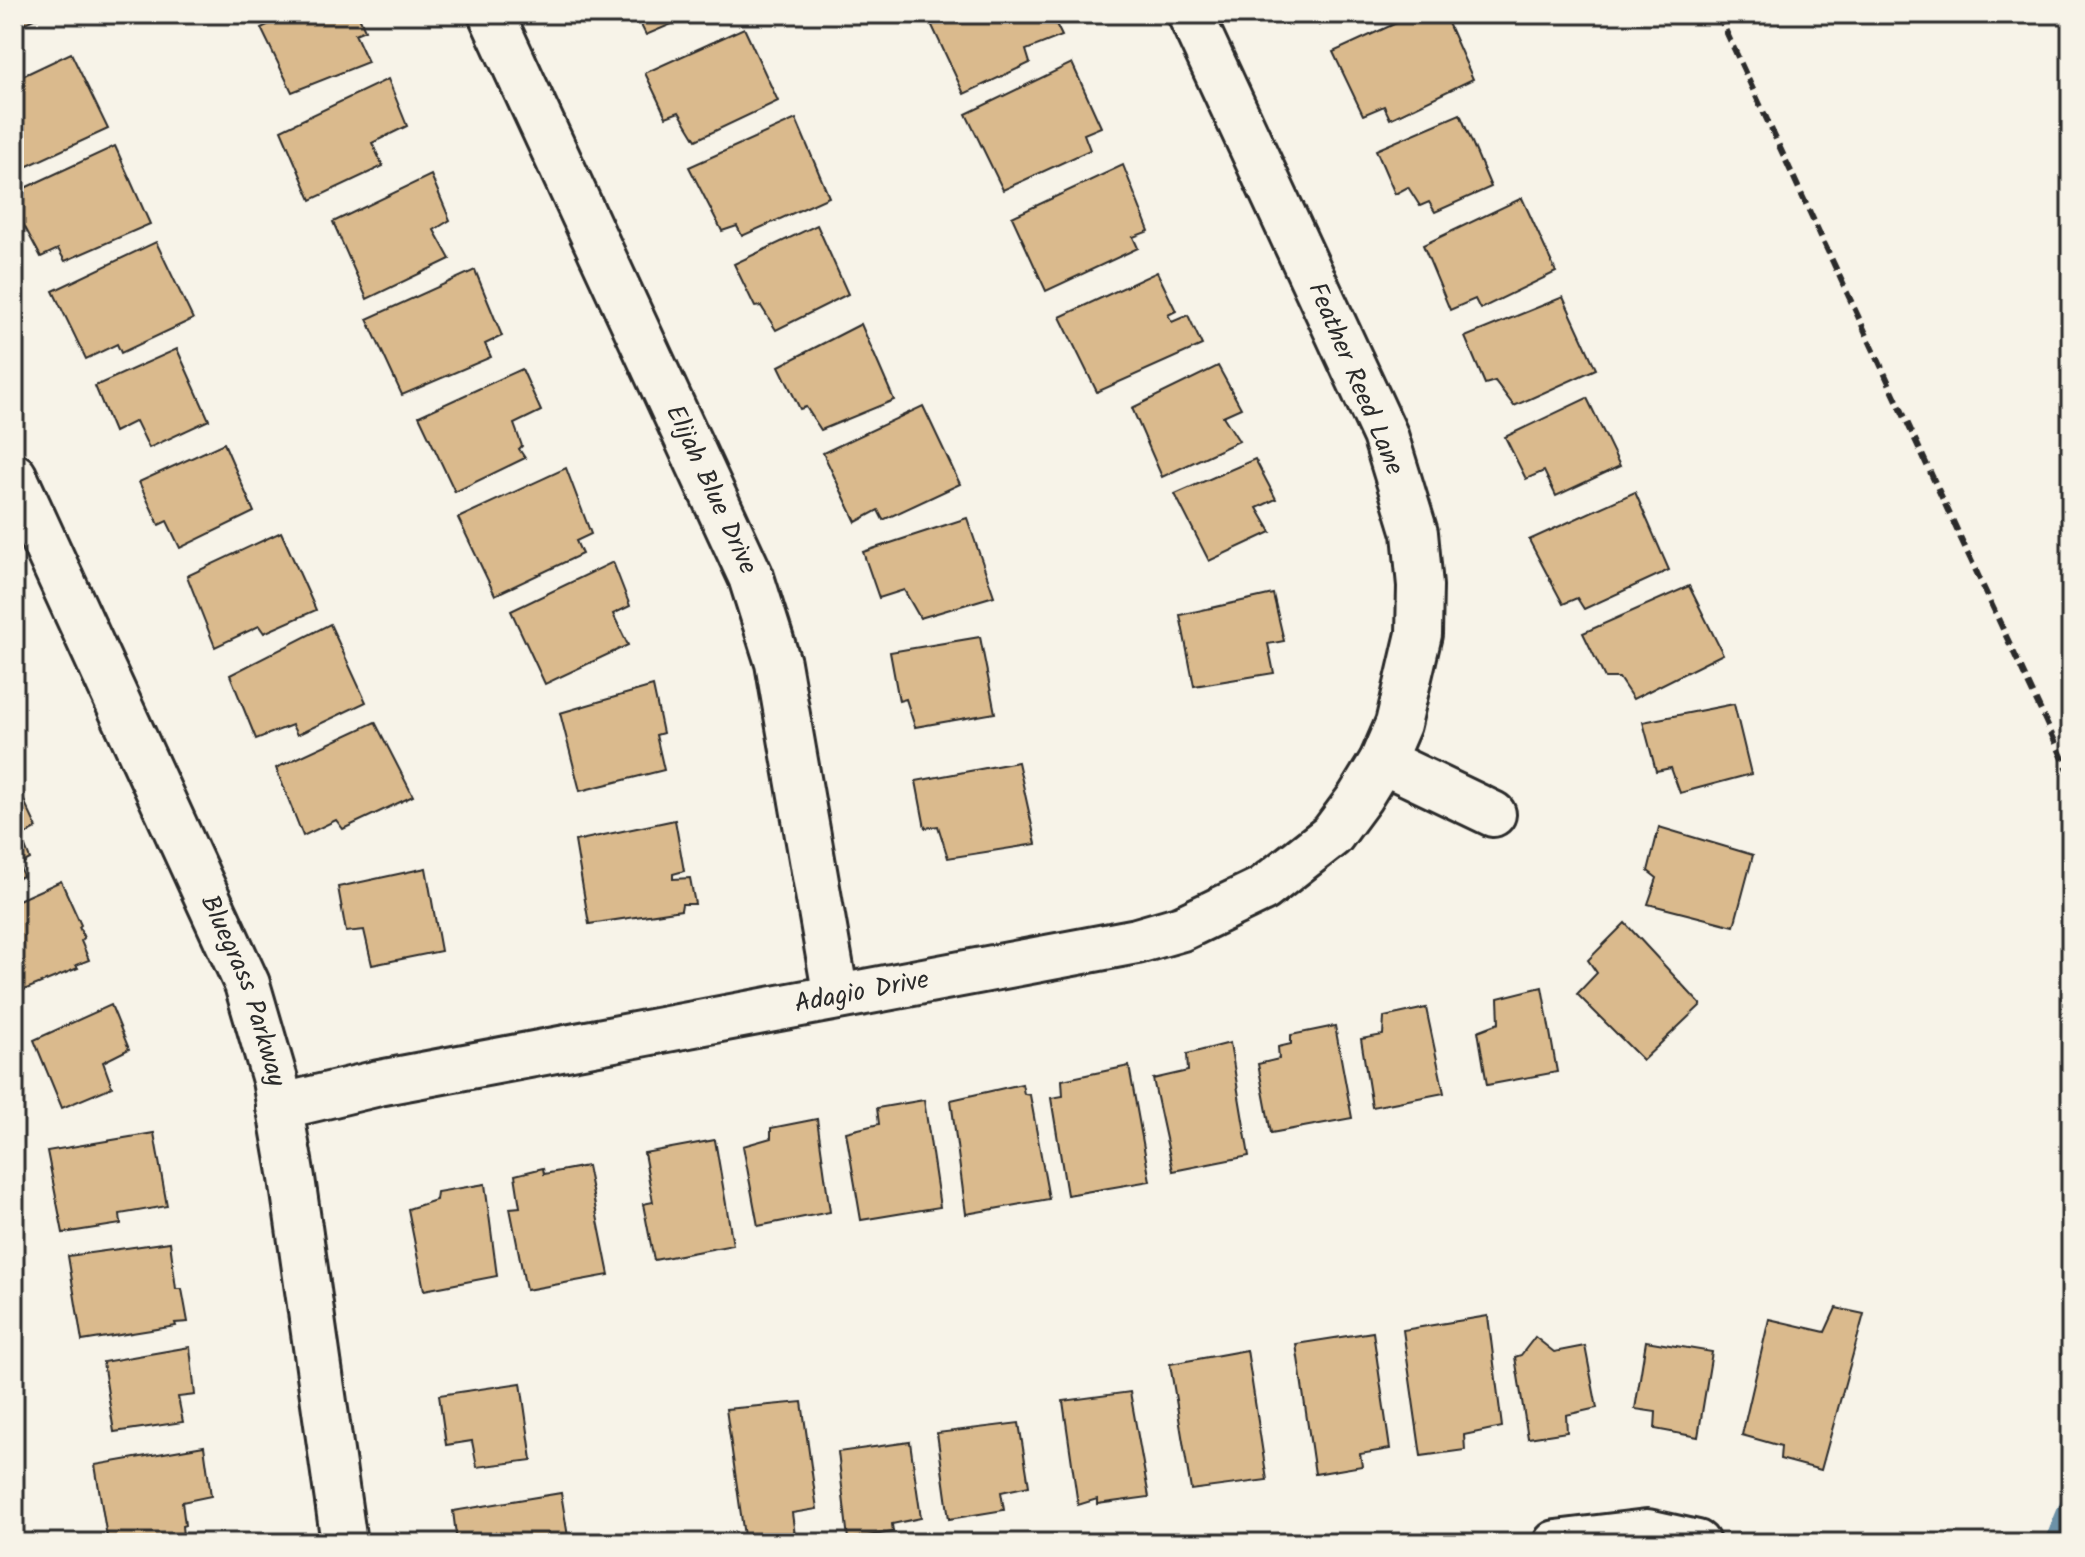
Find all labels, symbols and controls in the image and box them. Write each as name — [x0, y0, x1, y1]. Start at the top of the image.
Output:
street label: Feather Reed Lane — [1295, 276, 1415, 482]
street label: Elijah Blue Drive — [653, 398, 768, 582]
street label: Bluegrass Parkway — [188, 888, 297, 1092]
street label: Adagio Drive — [791, 959, 933, 1026]

